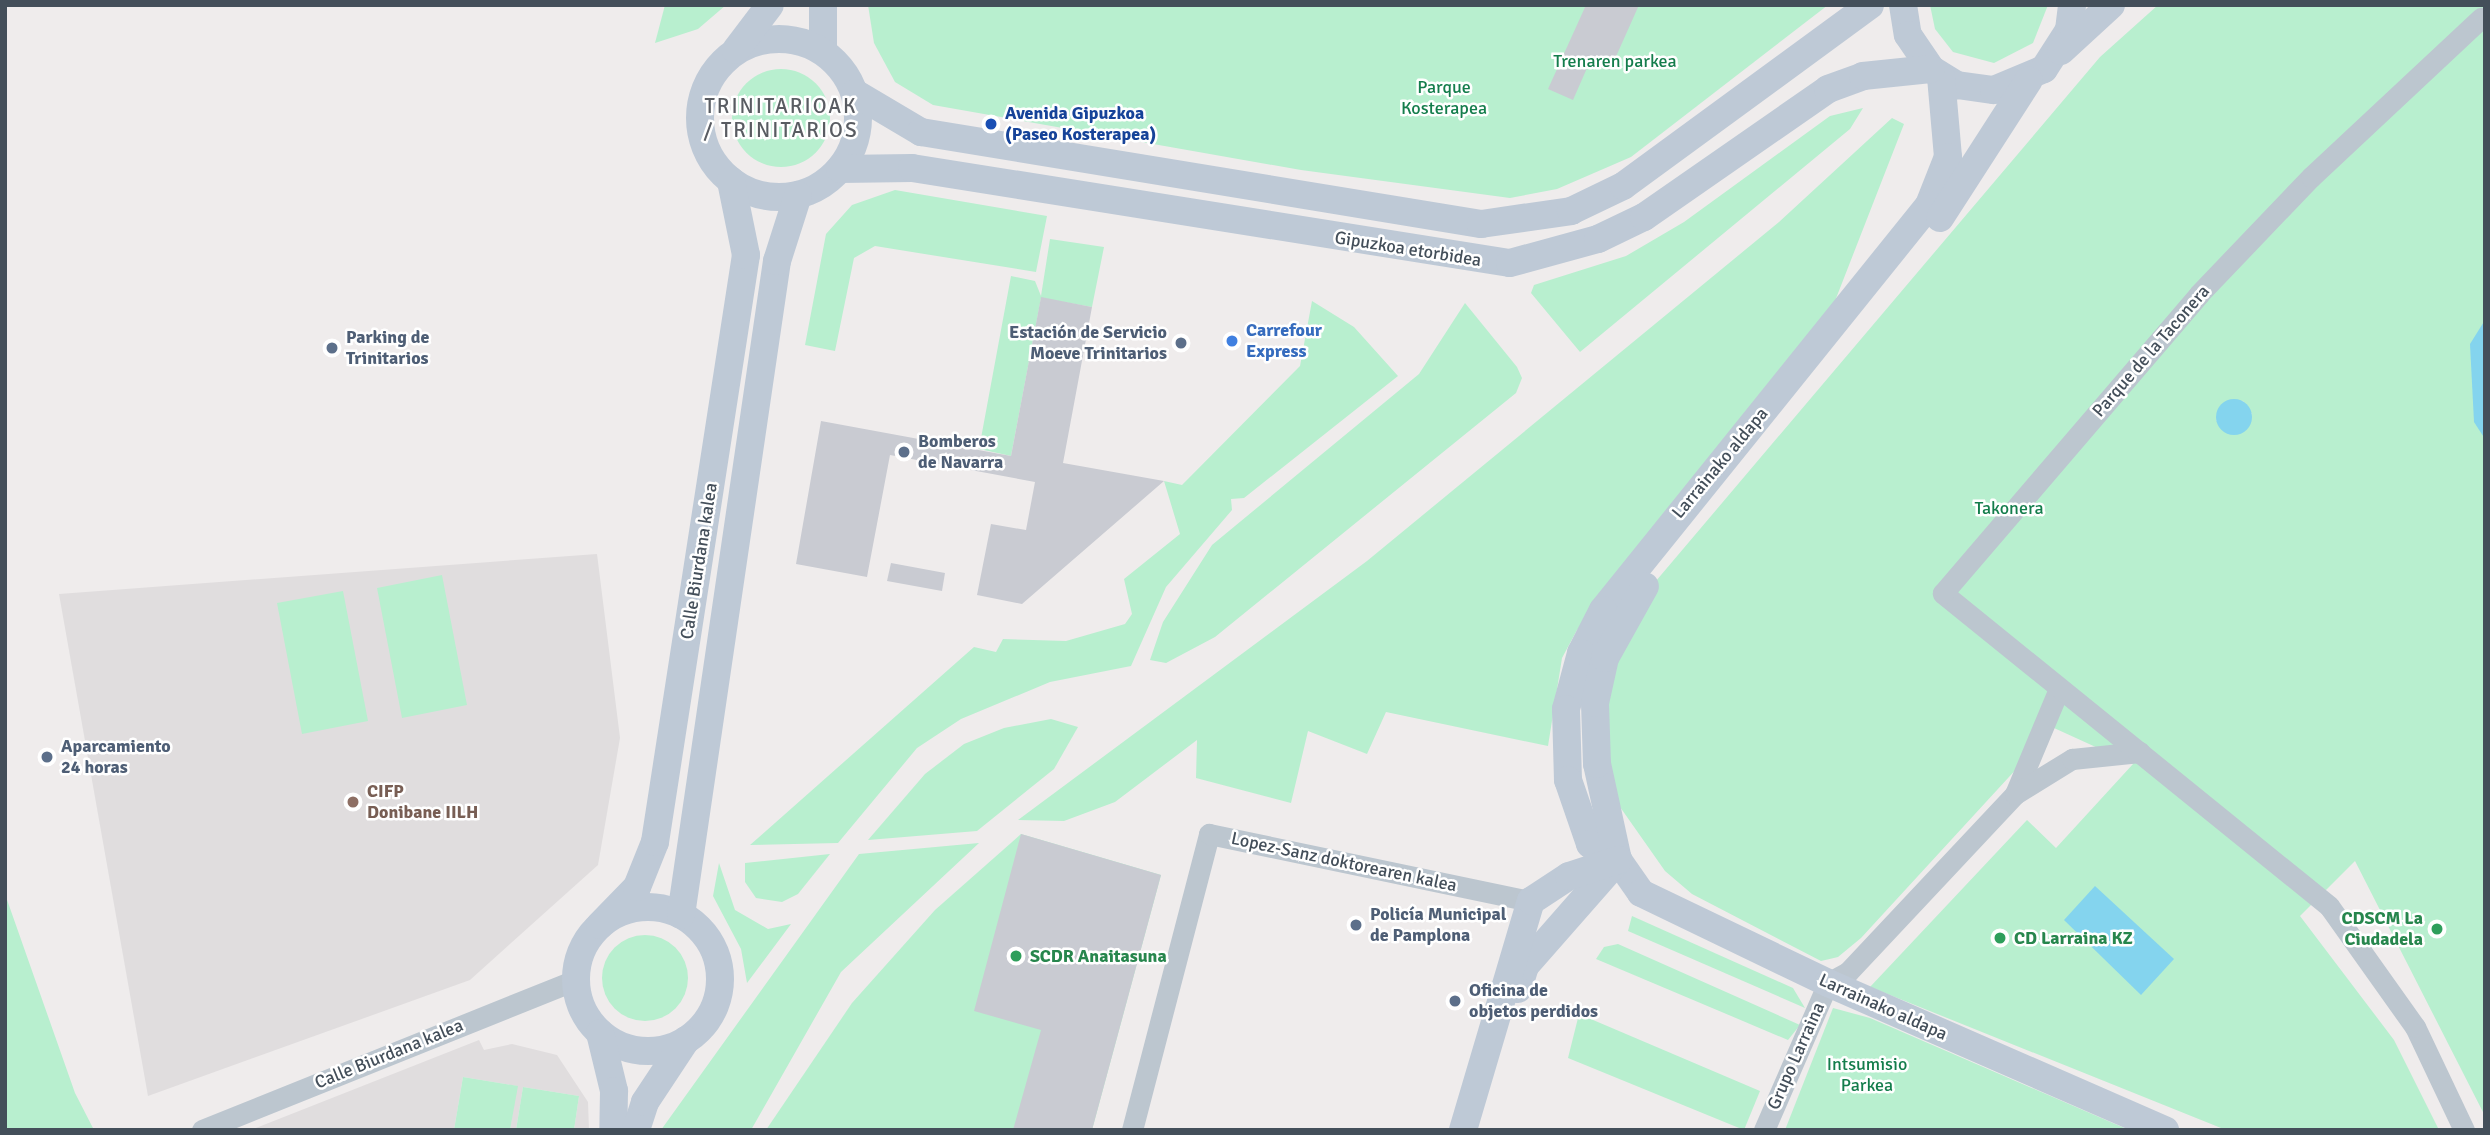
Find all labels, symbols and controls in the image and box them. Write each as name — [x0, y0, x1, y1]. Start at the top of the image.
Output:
park label: Trenaren parkea — [1553, 50, 1677, 72]
park label: Parque Kosterapea — [1401, 77, 1487, 119]
district label: TRINITARIOAK / TRINITARIOS — [705, 93, 857, 143]
place label: Avenida Gipuzkoa (Paseo Kosterapea) — [1005, 103, 1156, 146]
marker: Avenida Gipuzkoa (Paseo Kosterapea) — [983, 116, 999, 132]
street label: Gipuzkoa etorbidea — [1333, 227, 1483, 271]
street label: Parque de la Taconera — [2088, 281, 2214, 421]
place label: Carrefour Express — [1246, 320, 1322, 362]
place label: Estación de Servicio Moeve Trinitarios — [1009, 322, 1167, 364]
place label: Parking de Trinitarios — [346, 327, 429, 370]
marker: Carrefour Express — [1224, 333, 1240, 349]
marker: Estación de Servicio Moeve Trinitarios — [1173, 335, 1189, 351]
marker: Parking de Trinitarios — [324, 340, 340, 356]
street label: Larrainako aldapa — [1667, 403, 1773, 523]
place label: Bomberos de Navarra — [918, 431, 1003, 474]
marker: Bomberos de Navarra — [896, 444, 912, 460]
street label: Calle Biurdana kalea — [676, 481, 722, 641]
park label: Takonera — [1974, 497, 2044, 519]
place label: Aparcamiento 24 horas — [61, 736, 171, 778]
marker: Aparcamiento 24 horas — [39, 749, 55, 765]
place label: CIFP Donibane IILH — [367, 781, 478, 824]
marker: CIFP Donibane IILH — [345, 794, 361, 810]
street label: Lopez-Sanz doktorearen kalea — [1229, 828, 1459, 896]
place label: Policía Municipal de Pamplona — [1370, 904, 1506, 946]
place label: CDSCM La Ciudadela — [2342, 908, 2423, 950]
marker: Policía Municipal de Pamplona — [1348, 917, 1364, 933]
marker: CDSCM La Ciudadela — [2429, 921, 2445, 937]
place label: CD Larraina KZ — [2014, 927, 2133, 949]
marker: CD Larraina KZ — [1992, 930, 2008, 946]
place label: SCDR Anaitasuna — [1030, 945, 1167, 967]
marker: SCDR Anaitasuna — [1008, 948, 1024, 964]
street label: Larrainako aldapa — [1816, 969, 1950, 1045]
place label: Oficina de objetos perdidos — [1469, 980, 1598, 1023]
marker: Oficina de objetos perdidos — [1447, 993, 1463, 1009]
street label: Grupo Larraina — [1763, 999, 1829, 1113]
street label: Calle Biurdana kalea — [312, 1014, 466, 1094]
park label: Intsumisio Parkea — [1827, 1054, 1907, 1096]

